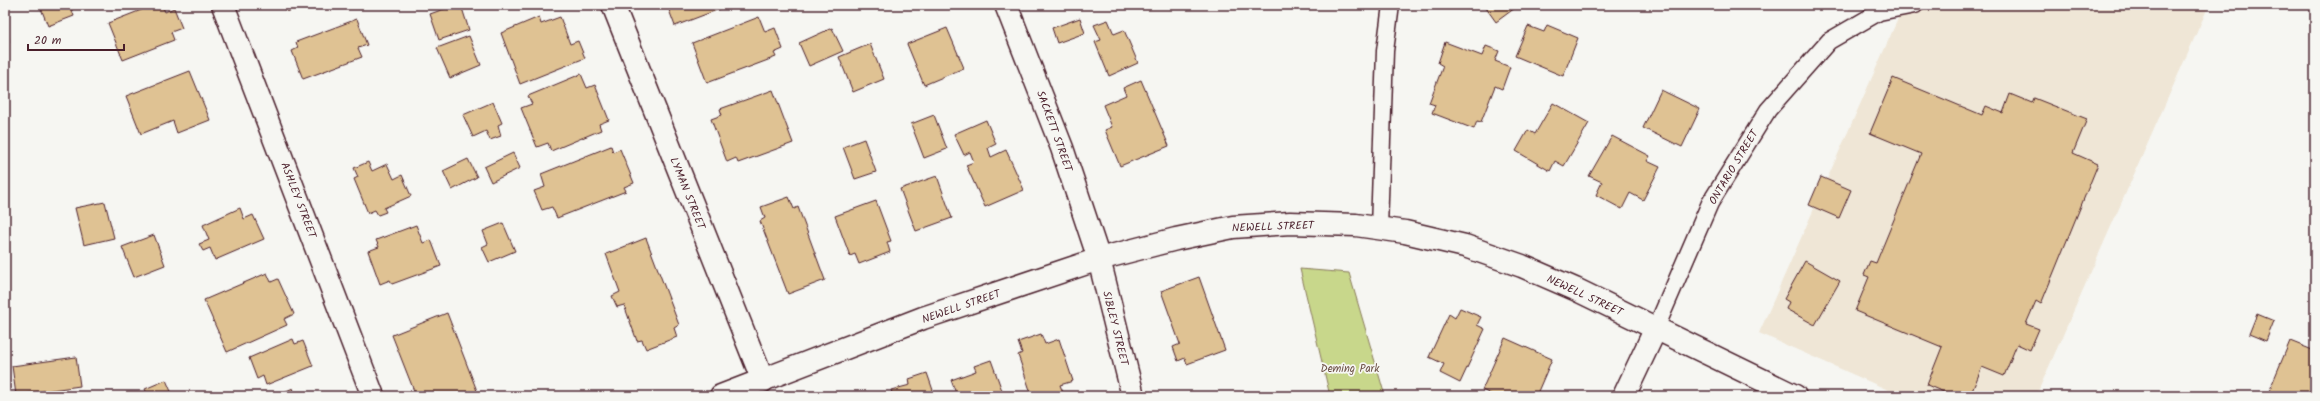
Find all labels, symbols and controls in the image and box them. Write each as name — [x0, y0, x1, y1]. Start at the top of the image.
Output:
scale bar — [28, 26, 124, 52]
text: 20 m — [34, 31, 62, 50]
street label: SACKETT STREET — [1031, 88, 1077, 175]
street label: ONTARIO STREET — [1704, 126, 1764, 208]
street label: LYMAN STREET — [664, 155, 710, 233]
street label: ASHLEY STREET — [275, 160, 321, 242]
street label: NEWELL STREET — [1232, 217, 1316, 237]
street label: NEWELL STREET — [1544, 270, 1627, 322]
street label: NEWELL STREET — [920, 285, 1004, 329]
street label: SIBLEY STREET — [1097, 289, 1133, 369]
park label: Deming Park — [1321, 360, 1380, 378]

